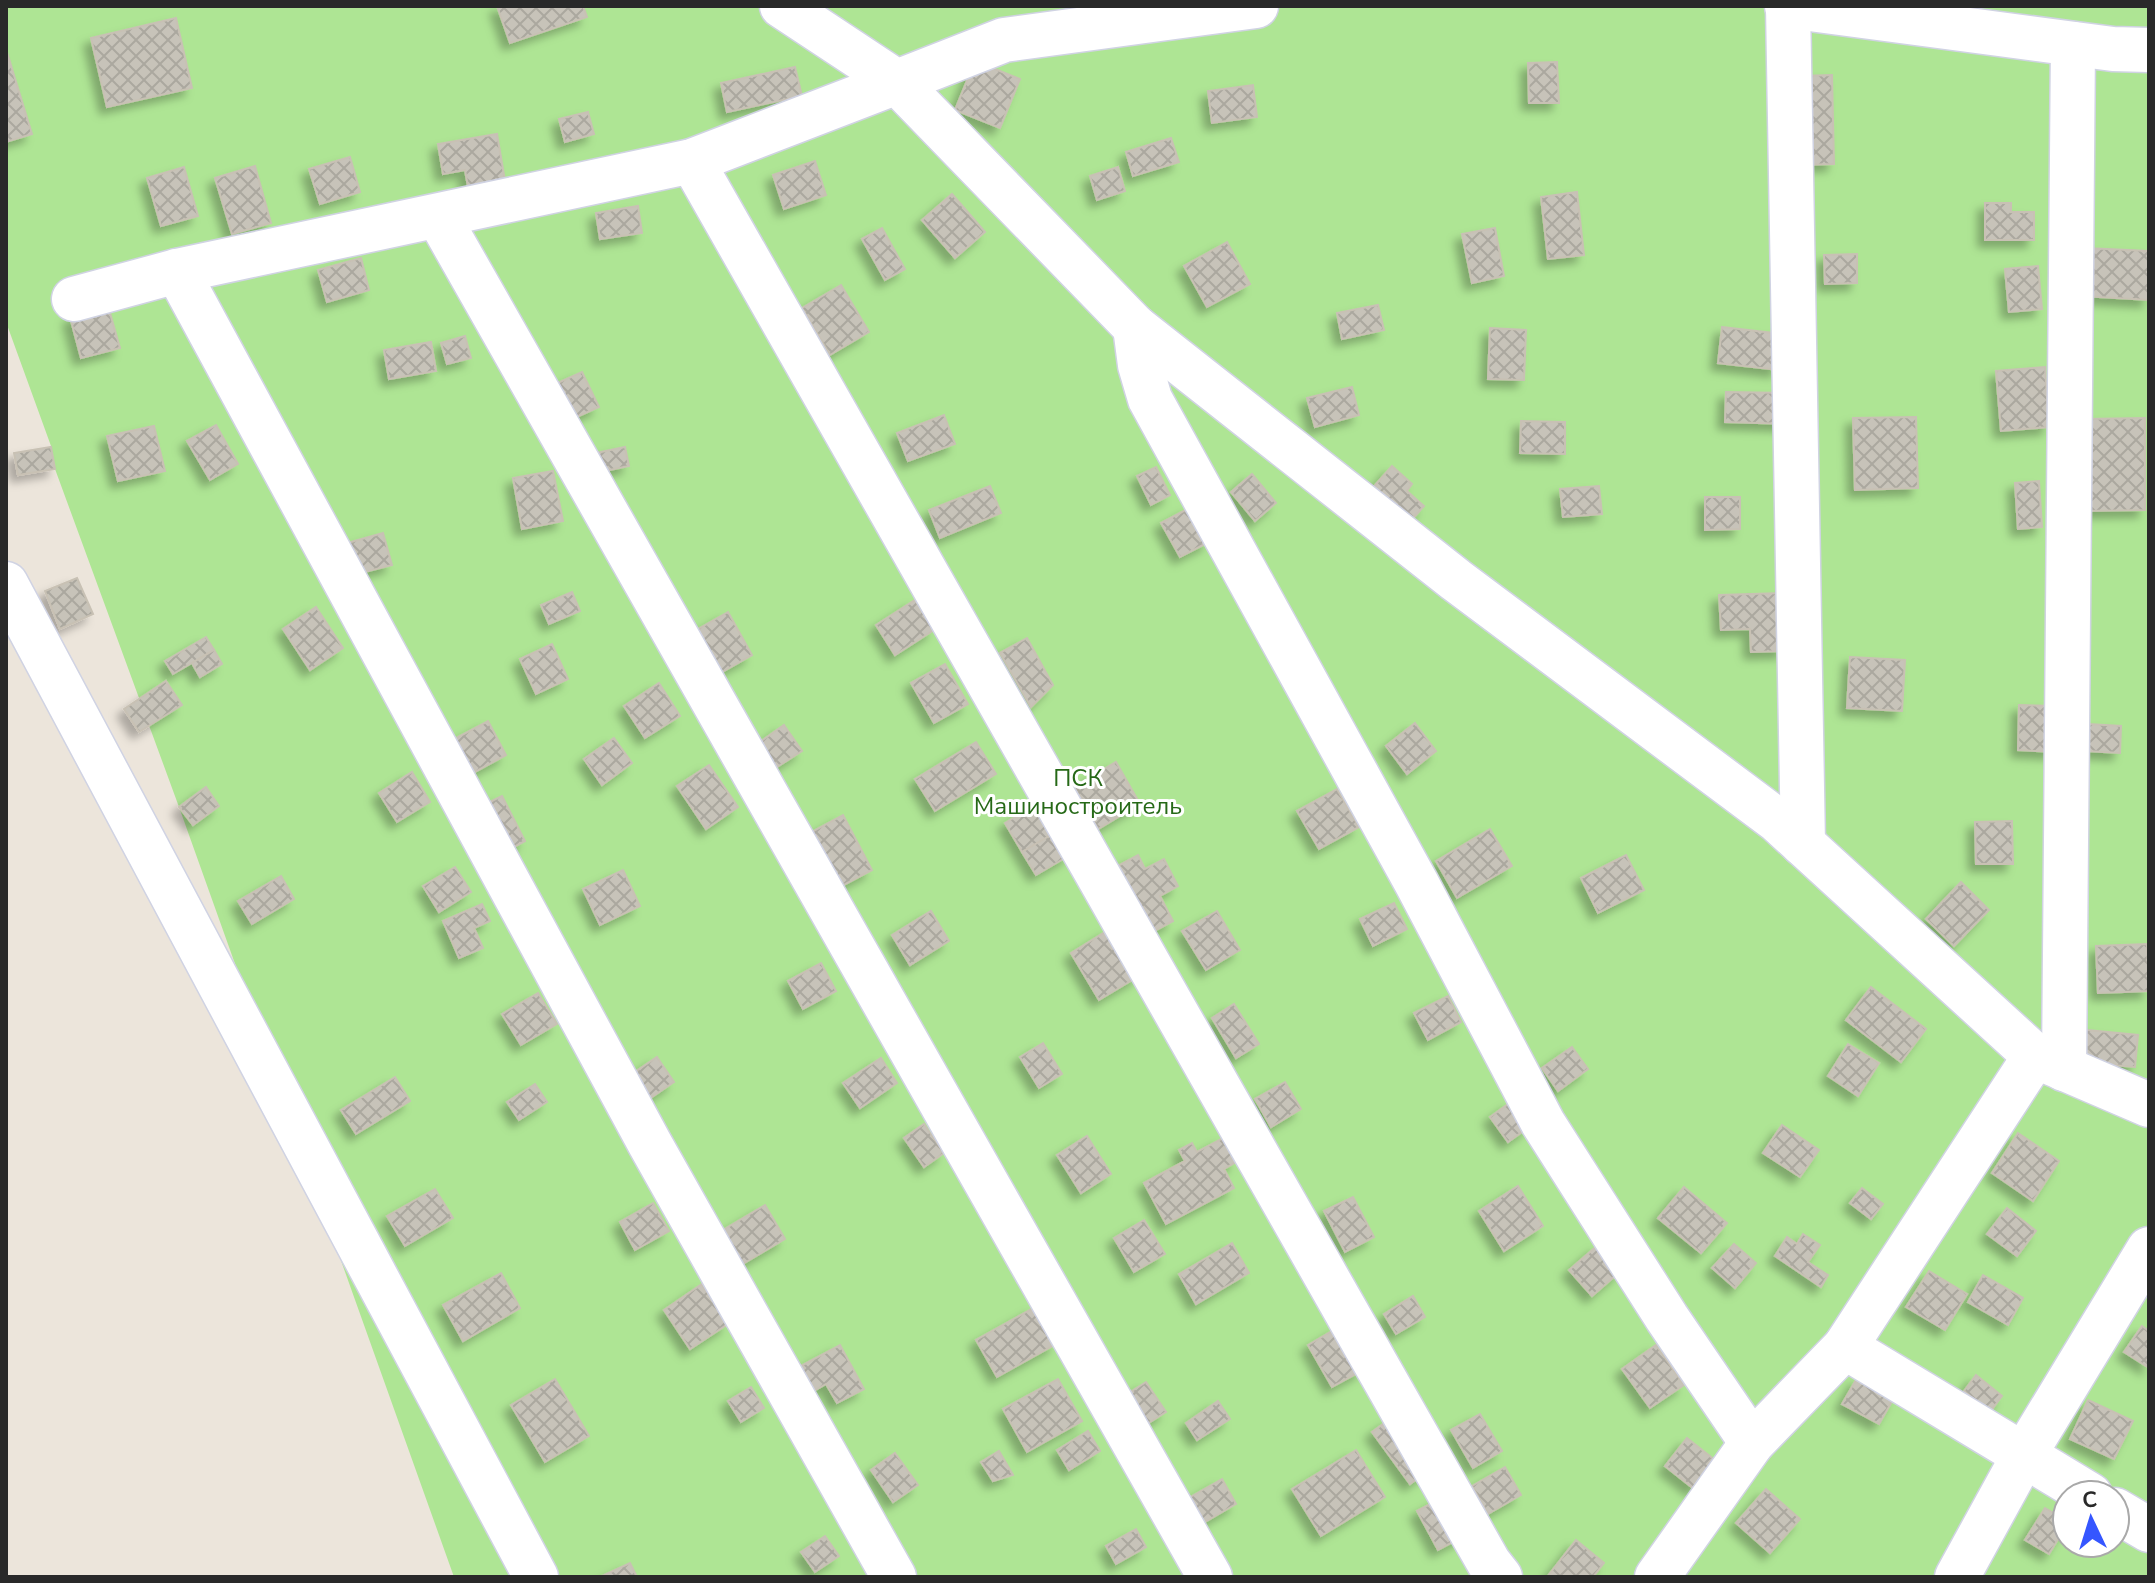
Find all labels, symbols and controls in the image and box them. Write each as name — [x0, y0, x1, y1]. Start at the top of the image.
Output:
park label: ПСК Машиностроитель — [974, 762, 1182, 822]
north arrow — [2051, 1479, 2131, 1559]
text: С — [2081, 1485, 2098, 1516]

